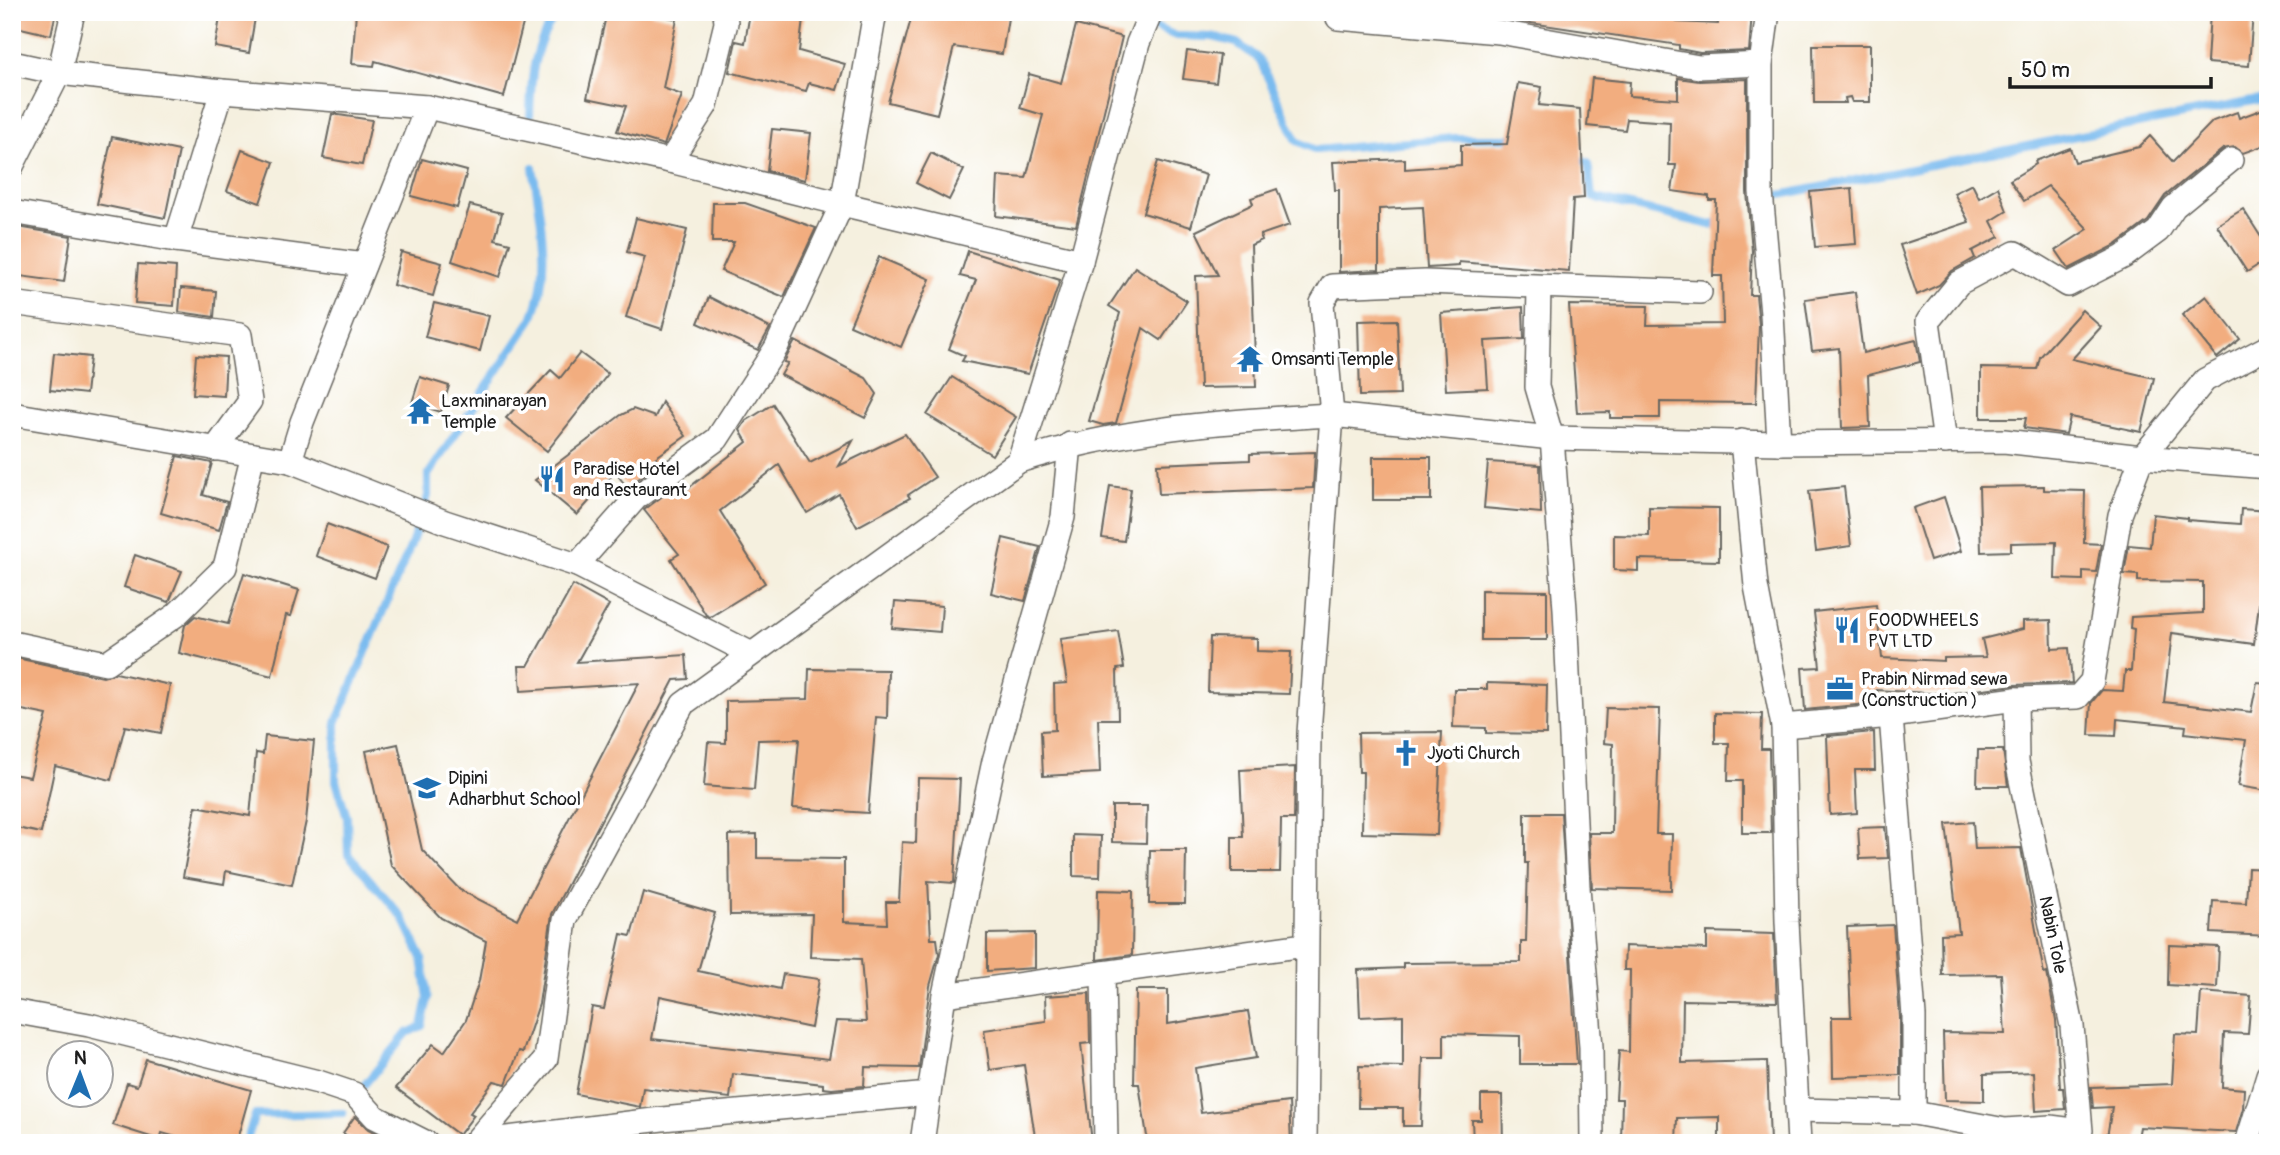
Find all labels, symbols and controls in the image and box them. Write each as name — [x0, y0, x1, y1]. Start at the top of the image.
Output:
scale bar — [2010, 46, 2212, 90]
text: 50 m — [2021, 57, 2070, 84]
temple icon: Omsanti Temple — [1235, 344, 1265, 374]
place label: Omsanti Temple — [1271, 348, 1394, 371]
place label: Laxminarayan Temple — [441, 390, 547, 434]
temple icon: Laxminarayan Temple — [405, 396, 435, 426]
place label: Paradise Hotel and Restaurant — [573, 458, 688, 502]
restaurant icon: Paradise Hotel and Restaurant — [537, 464, 567, 494]
place label: FOODWHEELS PVT LTD — [1868, 609, 1979, 653]
restaurant icon: FOODWHEELS PVT LTD — [1832, 615, 1862, 645]
place label: Prabin Nirmad sewa (Construction ) — [1861, 668, 2008, 712]
office icon: Prabin Nirmad sewa (Construction ) — [1825, 674, 1855, 704]
church icon: Jyoti Church — [1391, 738, 1421, 768]
place label: Jyoti Church — [1427, 742, 1520, 765]
place label: Dipini Adharbhut School — [448, 767, 581, 811]
school or university icon: Dipini Adharbhut School — [412, 773, 442, 803]
street label: Nabin Tole — [2033, 894, 2072, 976]
north arrow — [46, 1040, 116, 1110]
text: N — [74, 1046, 87, 1070]

